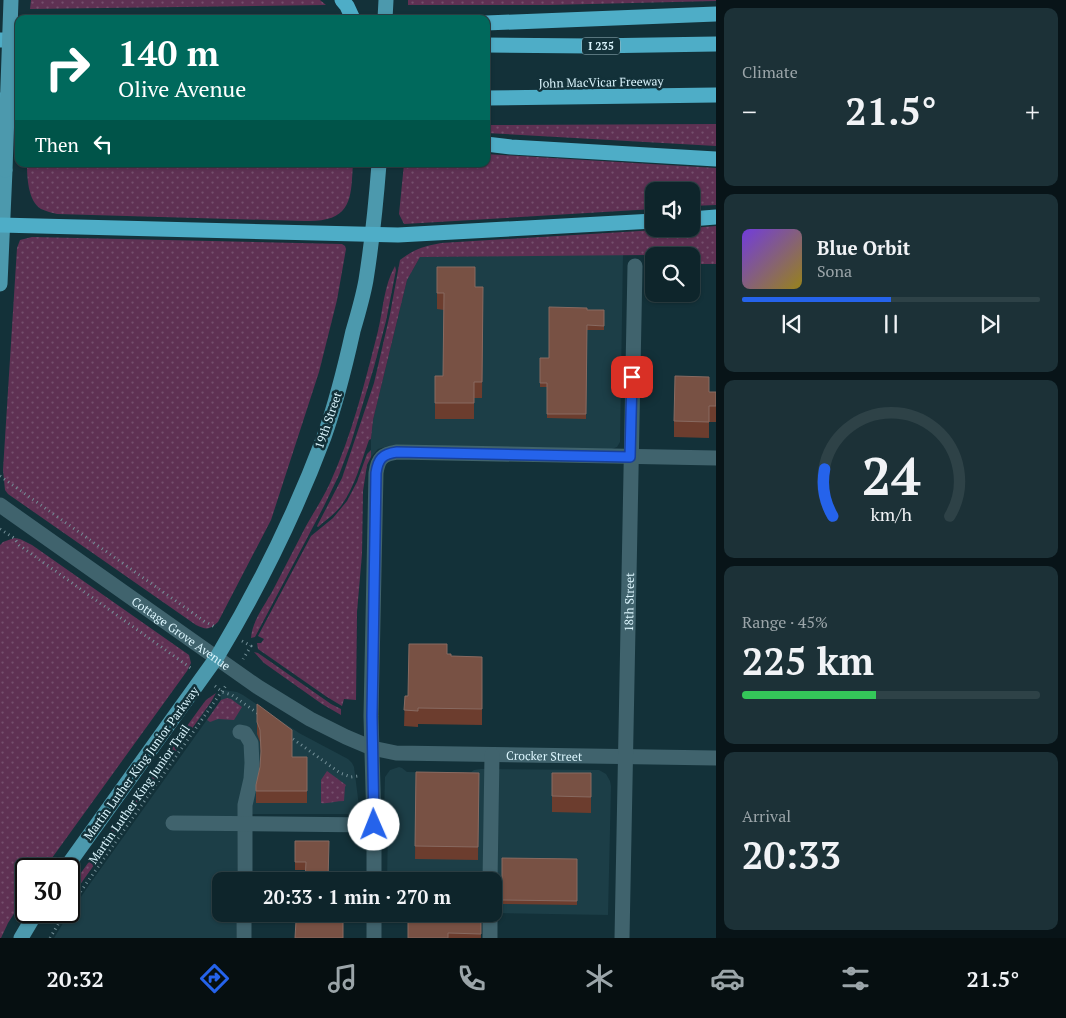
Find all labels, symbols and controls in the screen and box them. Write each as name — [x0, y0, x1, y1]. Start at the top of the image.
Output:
text: 140 m — [118, 30, 219, 76]
icon: right — [35, 35, 100, 100]
road number: I 235 — [582, 37, 620, 54]
text: Climate — [742, 61, 798, 83]
street label: John MacVicar Freeway — [538, 73, 665, 91]
text: Olive Avenue — [118, 74, 246, 103]
text: 21.5° — [845, 86, 937, 136]
text: − — [742, 93, 757, 130]
text: + — [1025, 93, 1040, 130]
icon: left — [89, 130, 117, 158]
text: Then — [35, 132, 79, 157]
map controls — [645, 182, 700, 302]
button: sound — [645, 182, 700, 237]
text: Blue Orbit — [817, 235, 910, 260]
button: search — [645, 247, 700, 302]
text: Sona — [817, 260, 852, 282]
icon: previous — [778, 310, 806, 338]
icon: pause — [877, 310, 905, 338]
icon: next — [976, 310, 1004, 338]
pin — [611, 356, 653, 398]
icon: arrive — [618, 363, 646, 391]
street label: 19th Street — [311, 389, 345, 450]
text: 24 — [862, 441, 921, 510]
text: km/h — [870, 502, 912, 526]
street label: 18th Street — [620, 572, 637, 632]
street label: Cottage Grove Avenue — [129, 593, 234, 673]
text: Range · 45% — [742, 611, 828, 633]
text: 225 km — [742, 636, 874, 686]
street label: Martin Luther King Junior Parkway — [80, 683, 202, 843]
street label: Martin Luther King Junior Trail — [85, 721, 193, 866]
street label: Crocker Street — [506, 747, 583, 763]
position arrow — [347, 798, 399, 850]
text: Arrival — [742, 805, 791, 827]
text: 20:33 — [742, 830, 841, 880]
speed limit sign: 30 — [15, 858, 80, 923]
text: 20:33 · 1 min · 270 m — [263, 884, 451, 909]
icon: directions — [197, 961, 232, 996]
icon: music — [325, 961, 360, 996]
icon: phone — [454, 961, 489, 996]
icon: climate — [582, 961, 617, 996]
icon: car — [710, 961, 745, 996]
icon: filters — [838, 961, 873, 996]
text: 20:32 — [47, 964, 104, 993]
text: 21.5° — [966, 964, 1019, 993]

